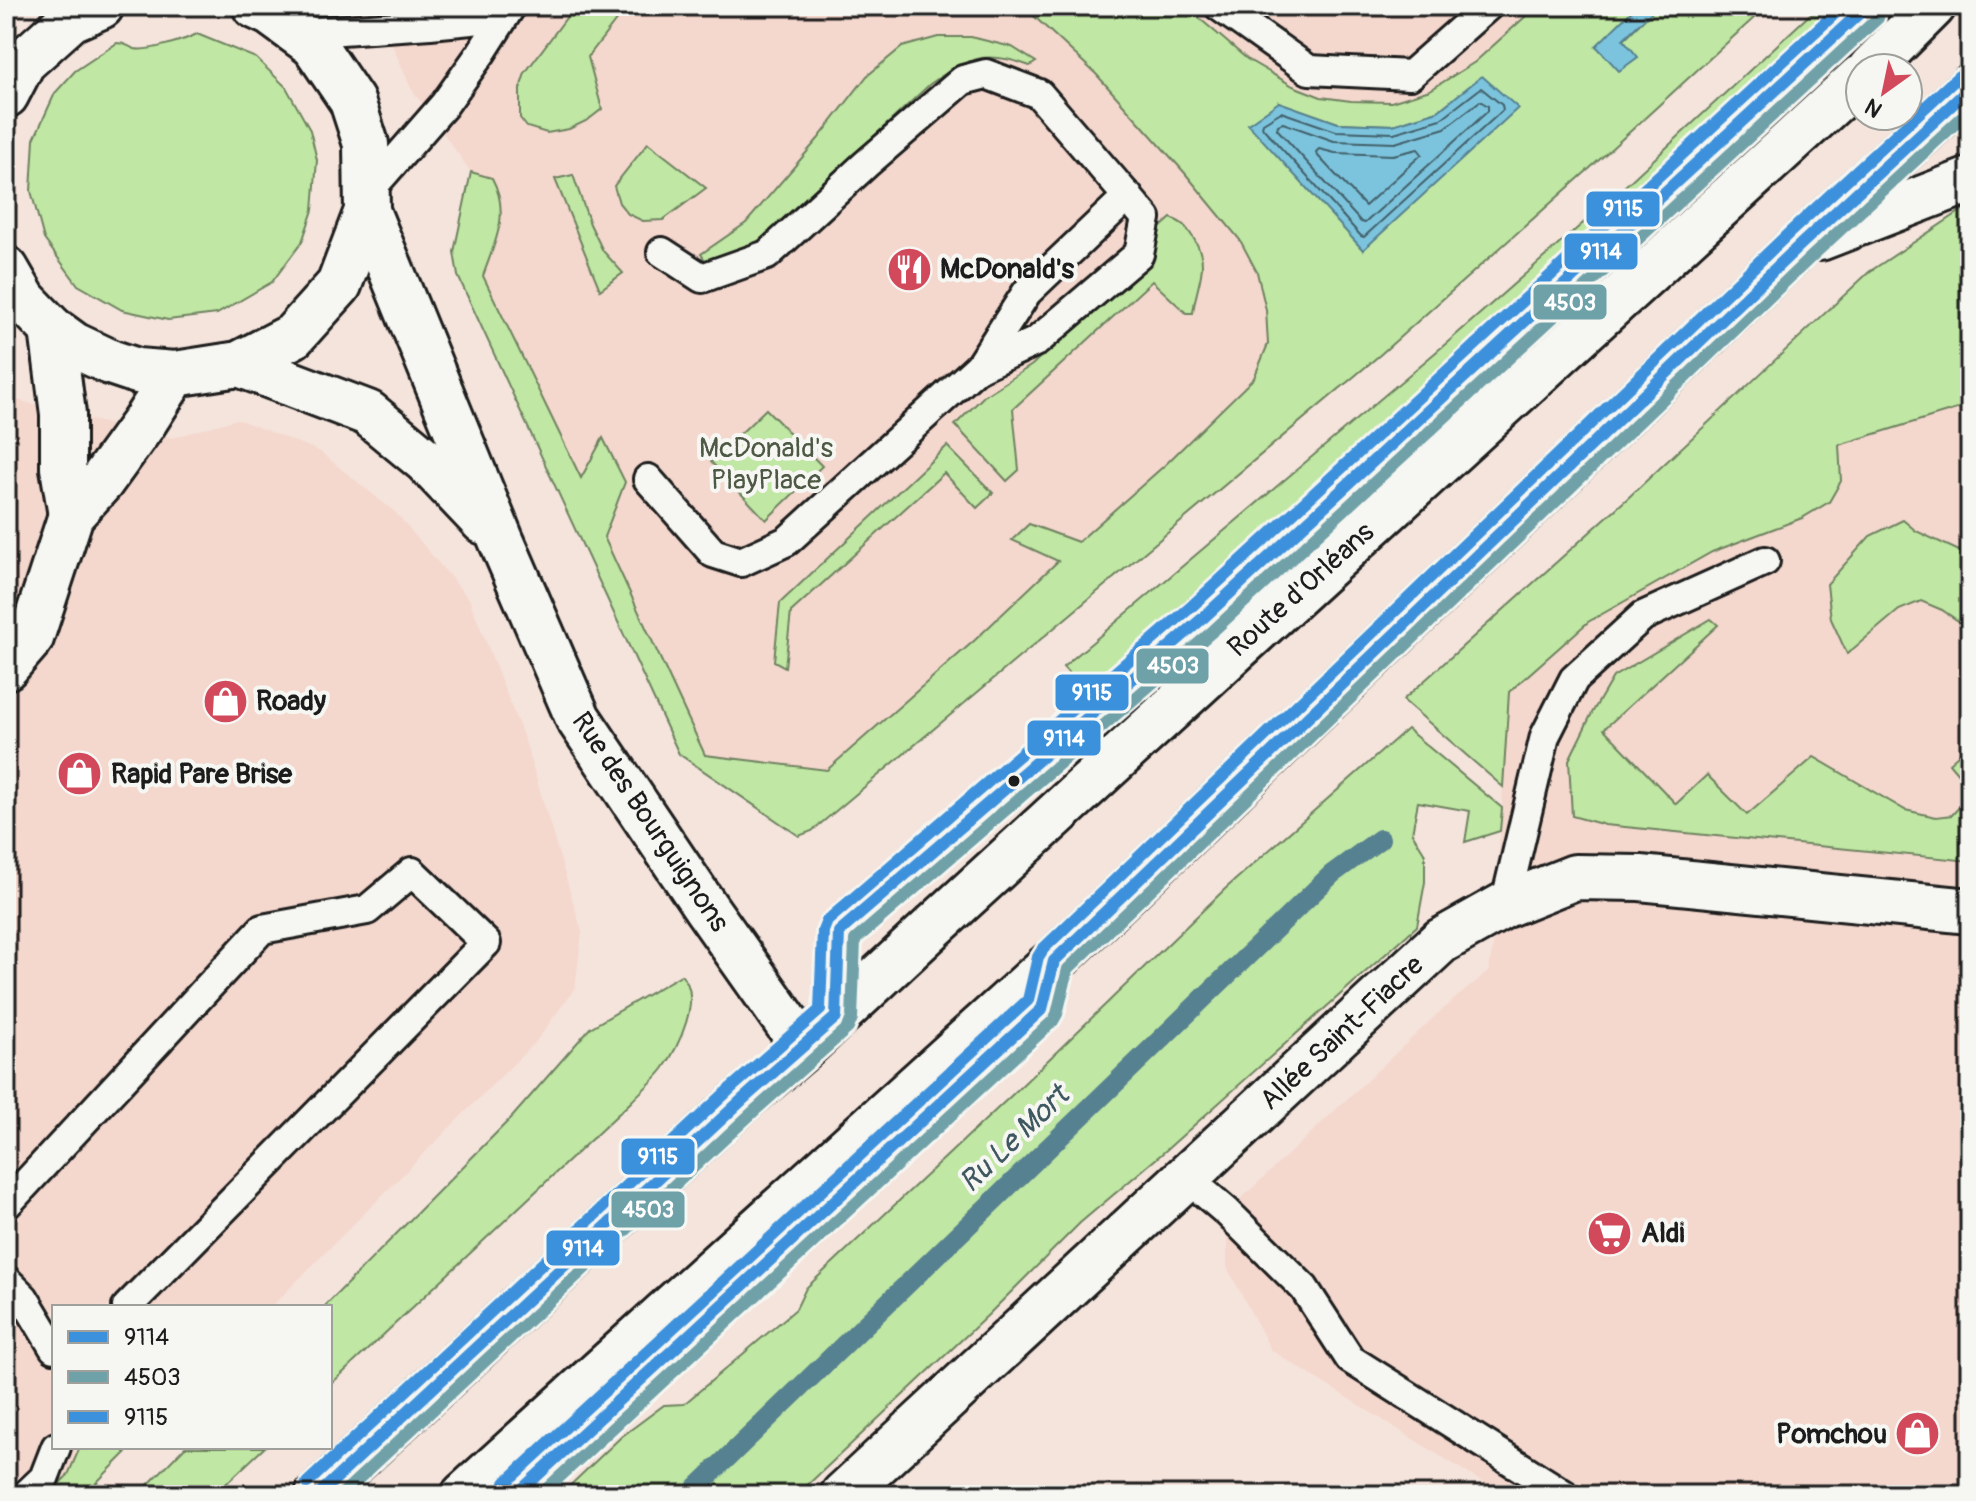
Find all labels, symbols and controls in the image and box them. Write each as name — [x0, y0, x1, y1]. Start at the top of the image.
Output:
north arrow — [1844, 52, 1924, 132]
text: N — [1860, 92, 1888, 124]
line badge: 9115 — [1585, 190, 1661, 228]
text: 9115 — [1603, 195, 1643, 223]
line badge: 9114 — [1563, 232, 1639, 271]
text: 9114 — [1580, 238, 1622, 266]
restaurant icon: McDonald's — [885, 245, 933, 293]
place label: McDonald's — [940, 252, 1074, 287]
line badge: 4503 — [1532, 283, 1608, 321]
text: 4503 — [1544, 289, 1596, 317]
park label: McDonald's PlayPlace — [699, 431, 833, 498]
street label: Route d'Orléans — [1221, 515, 1382, 665]
line badge: 4503 — [1135, 647, 1210, 685]
text: 4503 — [1147, 652, 1199, 680]
line badge: 9115 — [1054, 673, 1130, 712]
shop icon: Roady — [201, 677, 249, 725]
text: 9115 — [1072, 679, 1112, 707]
place label: Roady — [256, 684, 326, 719]
street label: Rue des Bourguignons — [563, 705, 737, 939]
line badge: 9114 — [1026, 719, 1102, 757]
text: 9114 — [1043, 725, 1085, 753]
shop icon: Rapid Pare Brise — [56, 750, 104, 798]
place label: Rapid Pare Brise — [111, 757, 293, 792]
unlabelled marker — [1006, 773, 1022, 789]
street label: Allée Saint-Fiacre — [1253, 948, 1431, 1118]
water label: Ru Le Mort — [952, 1076, 1078, 1200]
line badge: 9115 — [620, 1137, 696, 1176]
text: 9115 — [638, 1143, 678, 1171]
line badge: 4503 — [610, 1190, 686, 1229]
text: 4503 — [622, 1196, 674, 1224]
supermarket icon: Aldi — [1586, 1209, 1634, 1257]
place label: Aldi — [1641, 1216, 1685, 1251]
line badge: 9114 — [545, 1229, 621, 1267]
text: 9114 — [562, 1235, 604, 1263]
legend — [52, 1305, 332, 1449]
text: 9114 — [124, 1323, 169, 1352]
text: 4503 — [124, 1363, 181, 1392]
text: 9115 — [124, 1403, 168, 1432]
shop icon: Pomchou — [1894, 1410, 1942, 1458]
place label: Pomchou — [1776, 1417, 1887, 1452]

